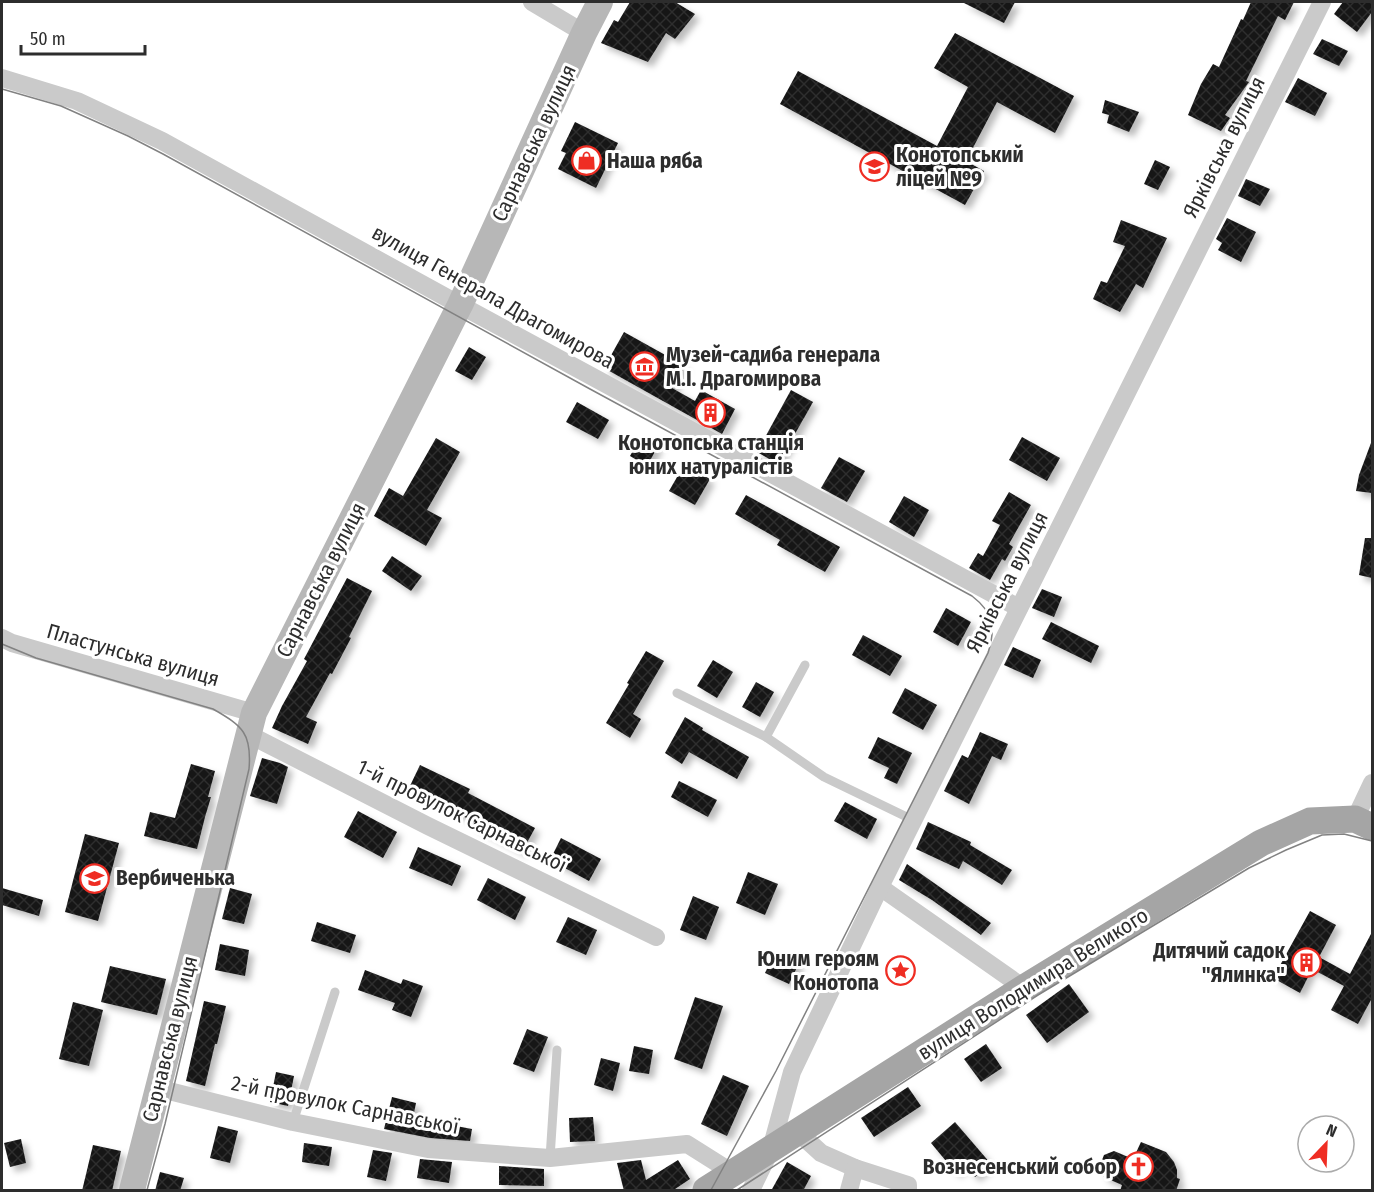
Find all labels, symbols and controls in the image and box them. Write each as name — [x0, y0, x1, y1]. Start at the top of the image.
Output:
scale bar — [21, 18, 146, 56]
text: 50 m — [30, 28, 66, 50]
street label: Сарнавська вулиця — [486, 60, 582, 226]
street label: Ярківська вулиця — [1177, 72, 1271, 222]
place label: Конотопський ліцей №9 — [896, 142, 1024, 192]
shop icon: Наша ряба — [570, 145, 602, 177]
place label: Наша ряба — [607, 148, 703, 174]
school or university icon: Конотопський ліцей №9 — [859, 151, 891, 183]
street label: вулиця Генерала Драгомирова — [367, 219, 619, 375]
place label: Музей-садиба генерала М.І. Драгомирова — [666, 342, 880, 392]
museum icon: Музей-садиба генерала М.І. Драгомирова — [629, 351, 661, 383]
building icon: Конотопська станція юних натуралістів — [695, 396, 727, 428]
place label: Конотопська станція юних натуралістів — [618, 430, 804, 480]
street label: Сарнавська вулиця — [271, 498, 371, 662]
street label: Ярківська вулиця — [960, 507, 1054, 657]
street label: Пластунська вулиця — [44, 618, 222, 692]
street label: 1-й провулок Сарнавської — [353, 754, 572, 878]
school or university icon: Вербиченька — [79, 862, 111, 894]
place label: Вербиченька — [116, 865, 235, 891]
street label: вулиця Володимира Великого — [913, 902, 1153, 1066]
place label: Дитячий садок "Ялинка" — [1152, 938, 1285, 988]
place label: Юним героям Конотопа — [757, 946, 879, 996]
building icon: Дитячий садок "Ялинка" — [1290, 947, 1322, 979]
street label: Сарнавська вулиця — [137, 953, 203, 1125]
place icon: Юним героям Конотопа — [884, 955, 916, 987]
street label: 2-й провулок Сарнавської — [229, 1070, 462, 1140]
north arrow — [1296, 1114, 1356, 1174]
text: N — [1324, 1120, 1340, 1141]
church icon: Вознесенський собор — [1122, 1151, 1154, 1183]
place label: Вознесенський собор — [923, 1154, 1117, 1180]

